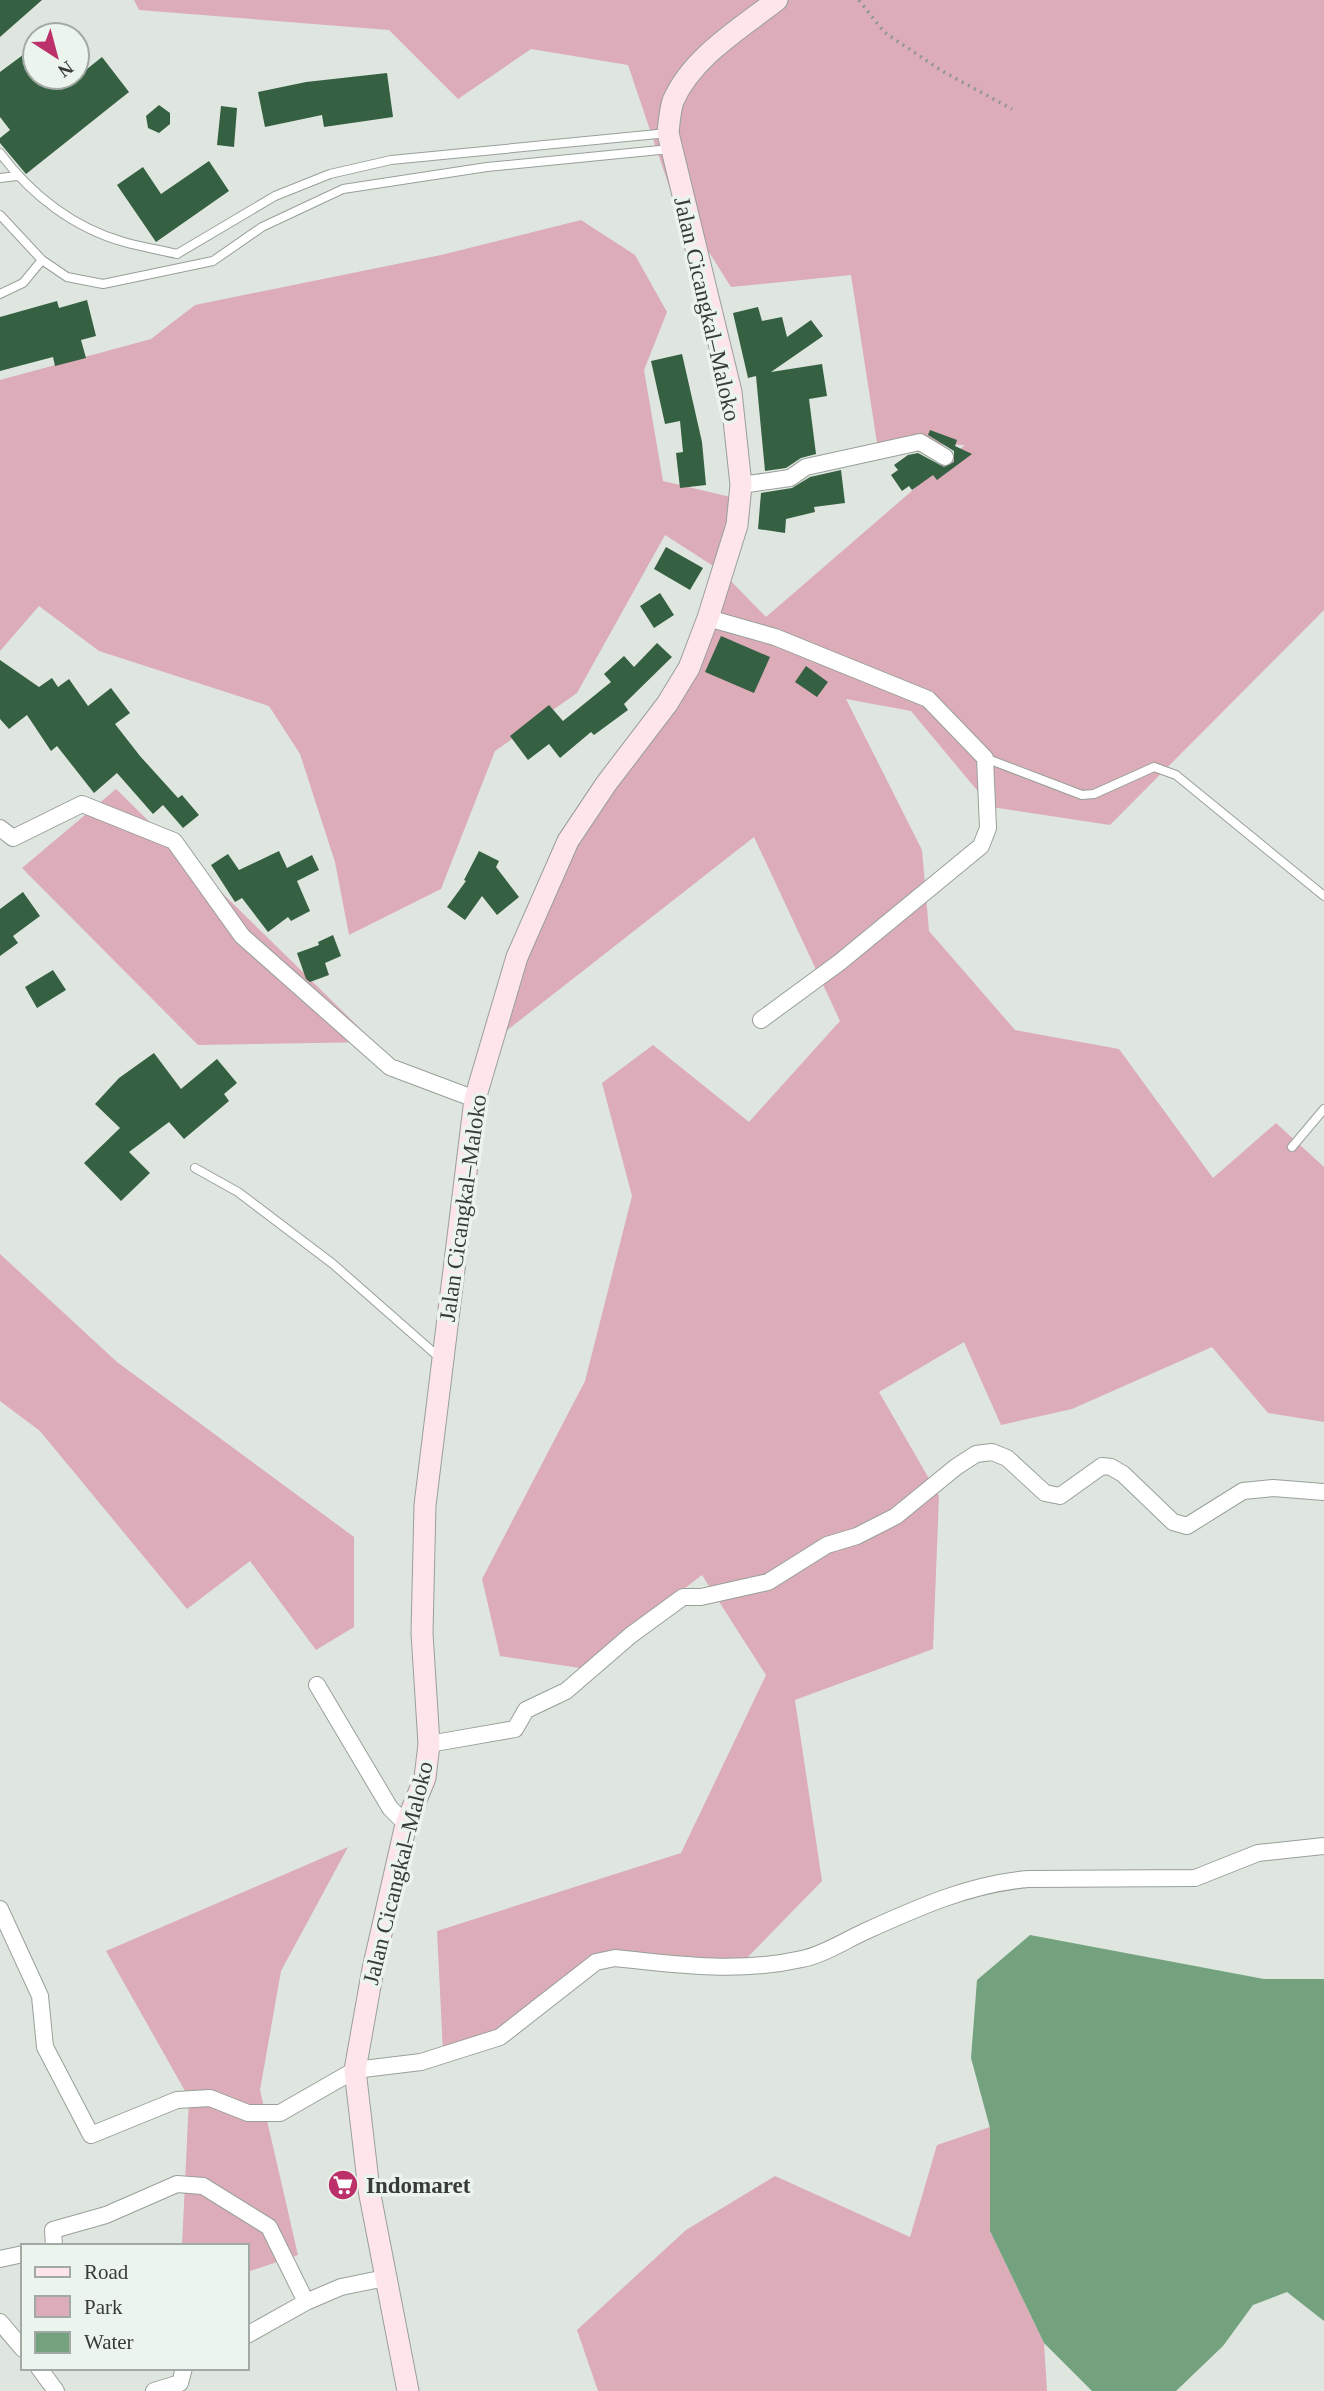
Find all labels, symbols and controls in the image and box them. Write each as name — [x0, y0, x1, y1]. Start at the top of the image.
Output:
north arrow — [21, 21, 91, 91]
text: N — [54, 57, 77, 82]
street label: Jalan Cicangkal–Maloko — [669, 194, 745, 424]
street label: Jalan Cicangkal–Maloko — [435, 1093, 491, 1323]
street label: Jalan Cicangkal–Maloko — [358, 1759, 438, 1987]
supermarket icon: Indomaret — [326, 2168, 360, 2202]
place label: Indomaret — [366, 2173, 471, 2198]
legend — [21, 2244, 248, 2370]
text: Road — [84, 2260, 129, 2284]
text: Park — [84, 2295, 123, 2319]
text: Water — [84, 2330, 134, 2354]

